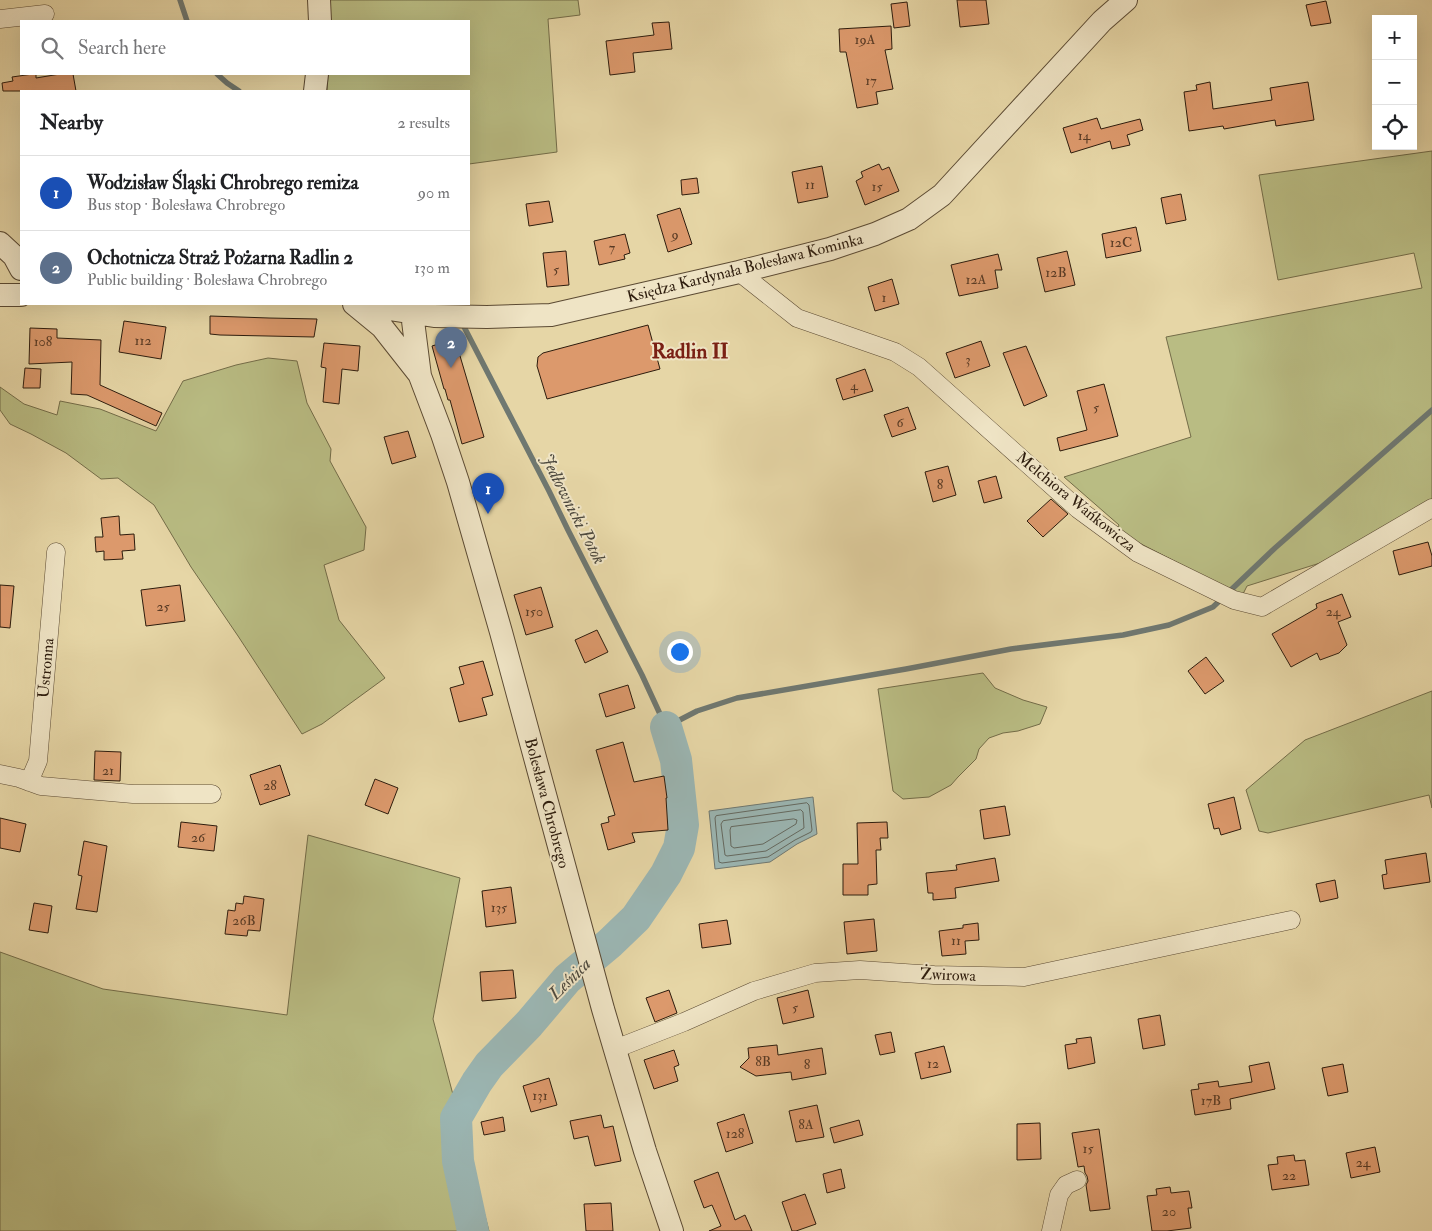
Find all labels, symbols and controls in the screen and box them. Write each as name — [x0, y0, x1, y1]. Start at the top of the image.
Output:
map controls — [1372, 15, 1417, 150]
button: + — [1372, 15, 1417, 60]
search box — [20, 20, 470, 75]
house number: 19A — [854, 31, 876, 48]
icon: search — [38, 34, 66, 62]
text: Search here — [78, 36, 166, 60]
button: − — [1372, 60, 1417, 105]
house number: 17 — [865, 72, 877, 89]
button: locate — [1372, 105, 1417, 150]
text: Nearby — [40, 109, 103, 136]
text: 2 results — [397, 113, 450, 133]
house number: 14 — [1078, 127, 1092, 144]
text: Wodzisław Śląski Chrobrego remiza — [87, 171, 358, 195]
house number: 11 — [805, 176, 815, 193]
house number: 15 — [871, 178, 883, 195]
text: 1 — [53, 183, 59, 203]
text: 90 m — [418, 183, 450, 203]
text: Bus stop · Bolesława Chrobrego — [87, 195, 285, 215]
house number: 9 — [670, 226, 679, 243]
street label: Księdza Kardynała Bolesława Kominka — [625, 229, 866, 307]
house number: 12C — [1110, 234, 1132, 251]
house number: 7 — [609, 239, 616, 256]
text: Ochotnicza Straż Pożarna Radlin 2 — [87, 246, 353, 270]
text: 2 — [52, 258, 60, 278]
text: 130 m — [414, 258, 450, 278]
house number: 5 — [553, 261, 560, 278]
house number: 12B — [1045, 264, 1067, 281]
text: Public building · Bolesława Chrobrego — [87, 270, 327, 290]
house number: 12A — [966, 271, 987, 288]
house number: 1 — [882, 289, 887, 306]
pin: 2 — [435, 327, 467, 368]
house number: 112 — [134, 332, 152, 349]
house number: 108 — [34, 333, 53, 350]
district label: Radlin II — [651, 338, 729, 365]
house number: 3 — [965, 351, 971, 368]
house number: 4 — [850, 377, 859, 394]
house number: 5 — [1093, 399, 1100, 416]
house number: 6 — [896, 414, 904, 431]
street label: Melchiora Wańkowicza — [1012, 448, 1140, 557]
water label: Jedłownicki Potok — [535, 450, 611, 568]
pin: 1 — [472, 473, 504, 514]
house number: 8 — [937, 476, 944, 493]
house number: 25 — [156, 598, 170, 615]
house number: 150 — [525, 603, 543, 620]
house number: 24 — [1326, 603, 1342, 620]
street label: Ustronna — [33, 637, 59, 699]
your location — [667, 639, 693, 665]
street label: Bolesława Chrobrego — [520, 736, 574, 871]
house number: 21 — [102, 762, 114, 779]
house number: 28 — [263, 777, 277, 794]
house number: 26 — [191, 829, 206, 846]
house number: 135 — [491, 899, 508, 916]
house number: 26B — [232, 912, 256, 929]
house number: 11 — [951, 932, 961, 949]
water label: Leśnica — [543, 953, 596, 1006]
street label: Żwirowa — [920, 963, 977, 986]
house number: 5 — [792, 999, 799, 1016]
house number: 8B — [755, 1053, 771, 1070]
house number: 12 — [927, 1055, 939, 1072]
house number: 8 — [804, 1056, 811, 1073]
house number: 131 — [532, 1087, 548, 1104]
house number: 17B — [1201, 1092, 1221, 1109]
house number: 8A — [798, 1116, 814, 1133]
house number: 128 — [726, 1125, 745, 1142]
house number: 15 — [1082, 1140, 1094, 1157]
house number: 24 — [1356, 1154, 1372, 1171]
house number: 22 — [1282, 1167, 1296, 1184]
house number: 20 — [1162, 1203, 1176, 1220]

